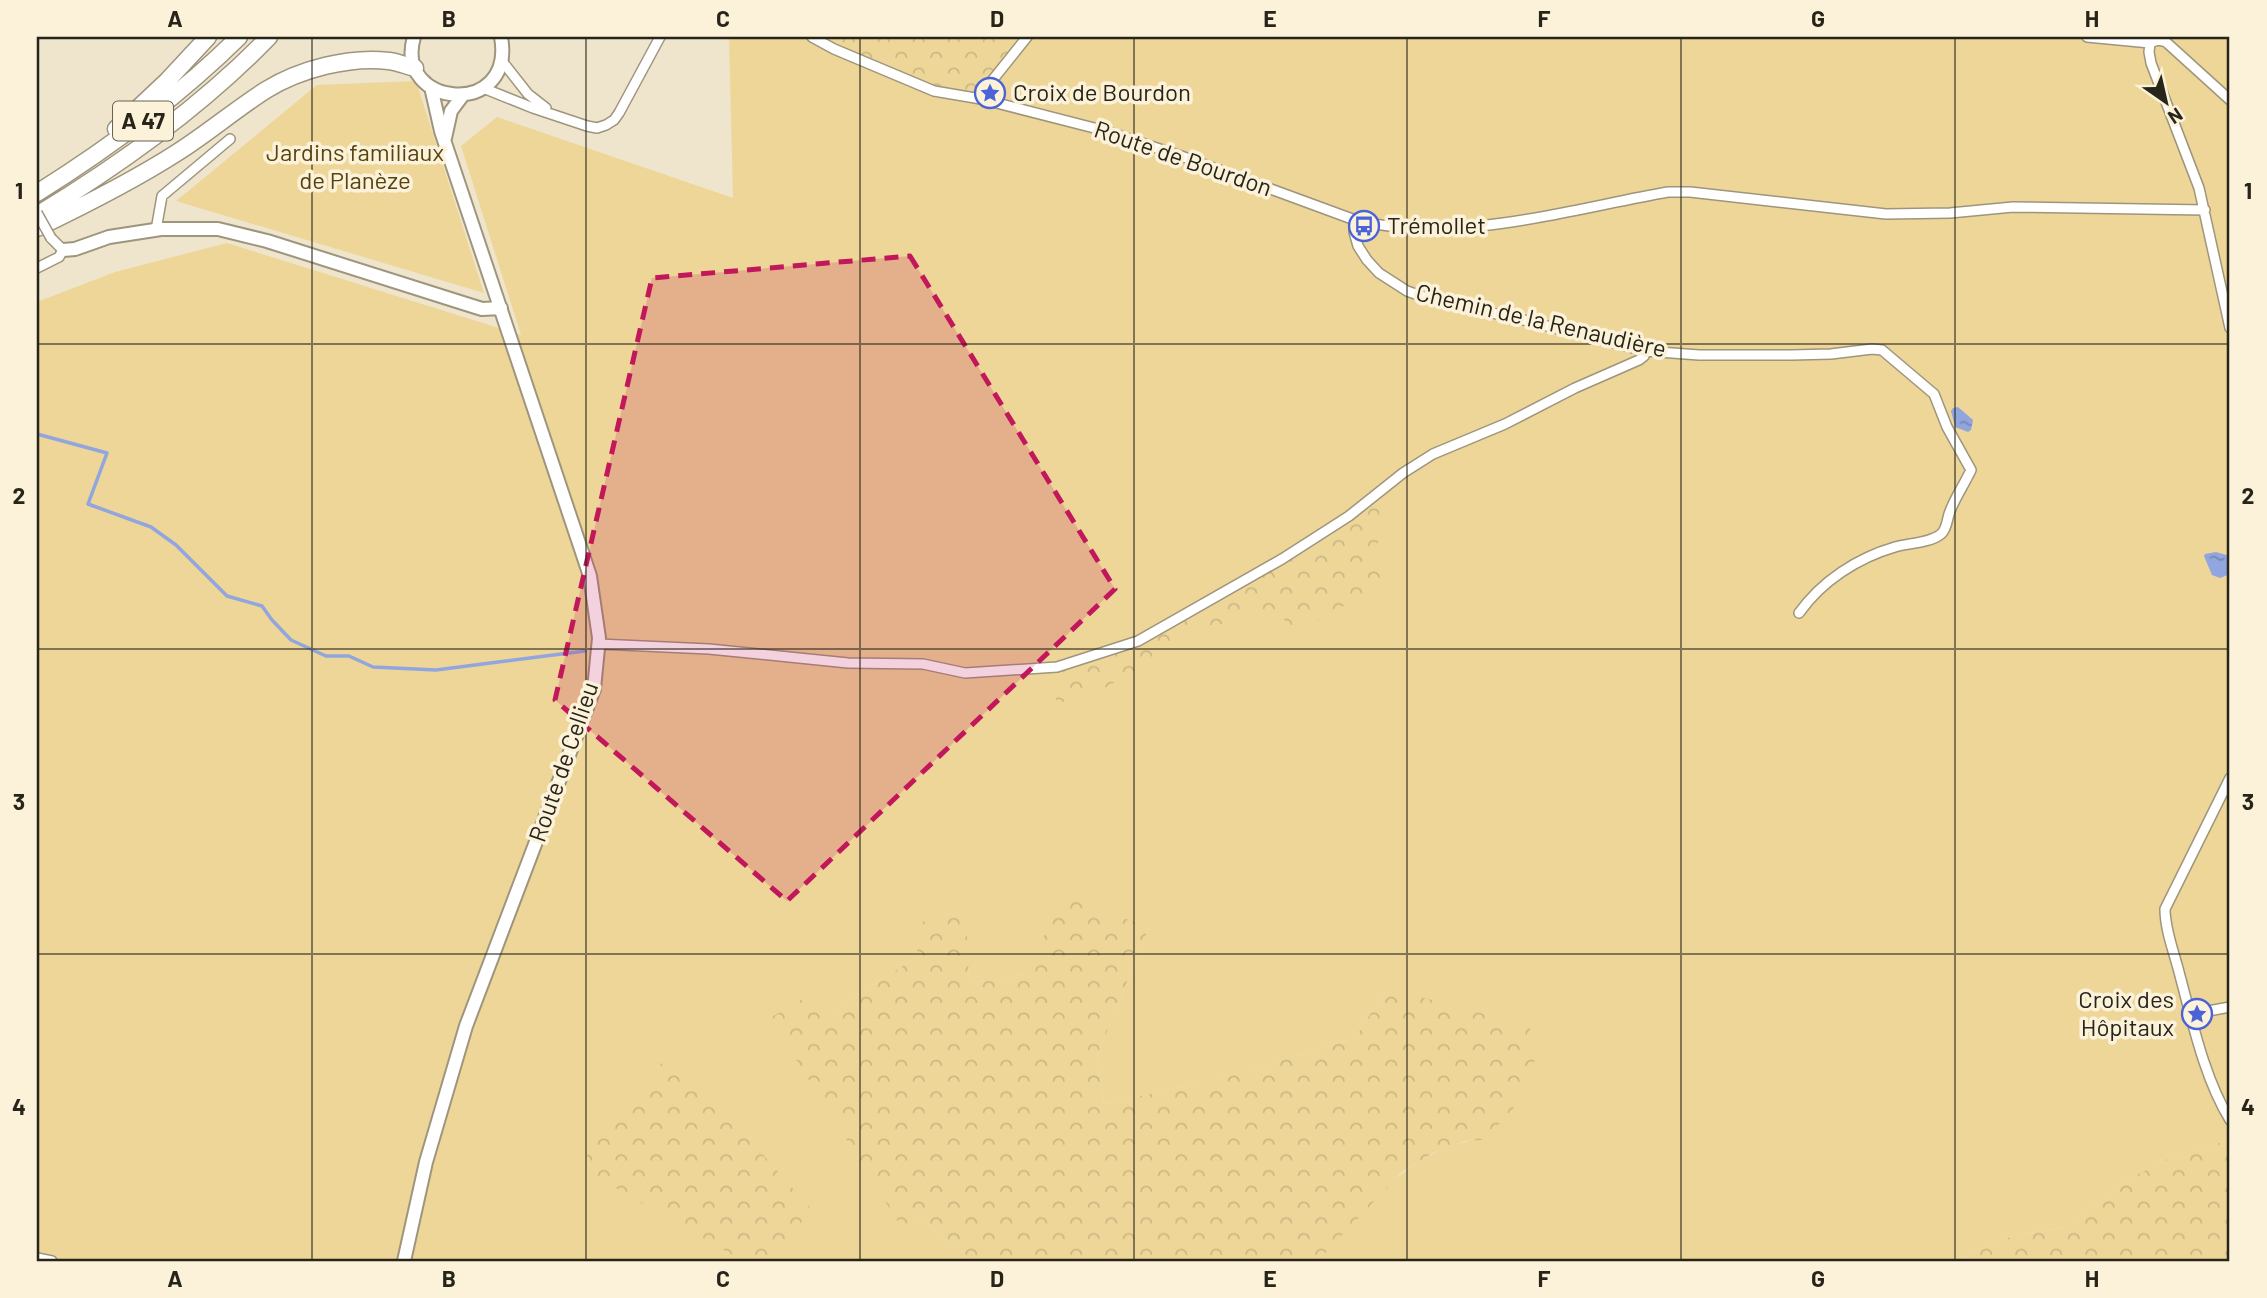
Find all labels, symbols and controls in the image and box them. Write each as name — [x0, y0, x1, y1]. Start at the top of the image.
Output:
text: A — [167, 4, 183, 32]
text: B — [442, 4, 456, 32]
text: C — [716, 4, 730, 32]
text: D — [990, 4, 1004, 32]
text: E — [1263, 4, 1277, 32]
text: F — [1538, 4, 1551, 32]
text: G — [1811, 4, 1825, 32]
text: H — [2085, 4, 2099, 32]
north arrow — [2130, 66, 2200, 136]
place icon: Croix de Bourdon — [973, 76, 1007, 110]
place label: Croix de Bourdon — [1013, 77, 1191, 106]
road number: A 47 — [113, 102, 173, 140]
text: N — [2164, 103, 2187, 130]
street label: Route de Bourdon — [1091, 114, 1276, 202]
park label: Jardins familiaux de Planèze — [266, 137, 444, 194]
text: 1 — [15, 176, 23, 204]
text: 1 — [2244, 176, 2252, 204]
bus stop icon: Trémollet — [1347, 209, 1381, 243]
place label: Trémollet — [1387, 210, 1486, 239]
street label: Chemin de la Renaudière — [1413, 277, 1669, 362]
text: 2 — [13, 481, 25, 509]
text: 2 — [2242, 481, 2254, 509]
street label: Route de Cellieu — [522, 678, 604, 845]
text: 3 — [13, 787, 25, 815]
text: 3 — [2242, 787, 2254, 815]
place label: Croix des Hôpitaux — [2078, 984, 2174, 1041]
place icon: Croix des Hôpitaux — [2180, 997, 2214, 1031]
text: 4 — [12, 1092, 26, 1120]
text: 4 — [2241, 1092, 2255, 1120]
text: A — [167, 1264, 183, 1292]
text: B — [442, 1264, 456, 1292]
text: C — [716, 1264, 730, 1292]
text: D — [990, 1264, 1004, 1292]
text: E — [1263, 1264, 1277, 1292]
text: F — [1538, 1264, 1551, 1292]
text: G — [1811, 1264, 1825, 1292]
text: H — [2085, 1264, 2099, 1292]

